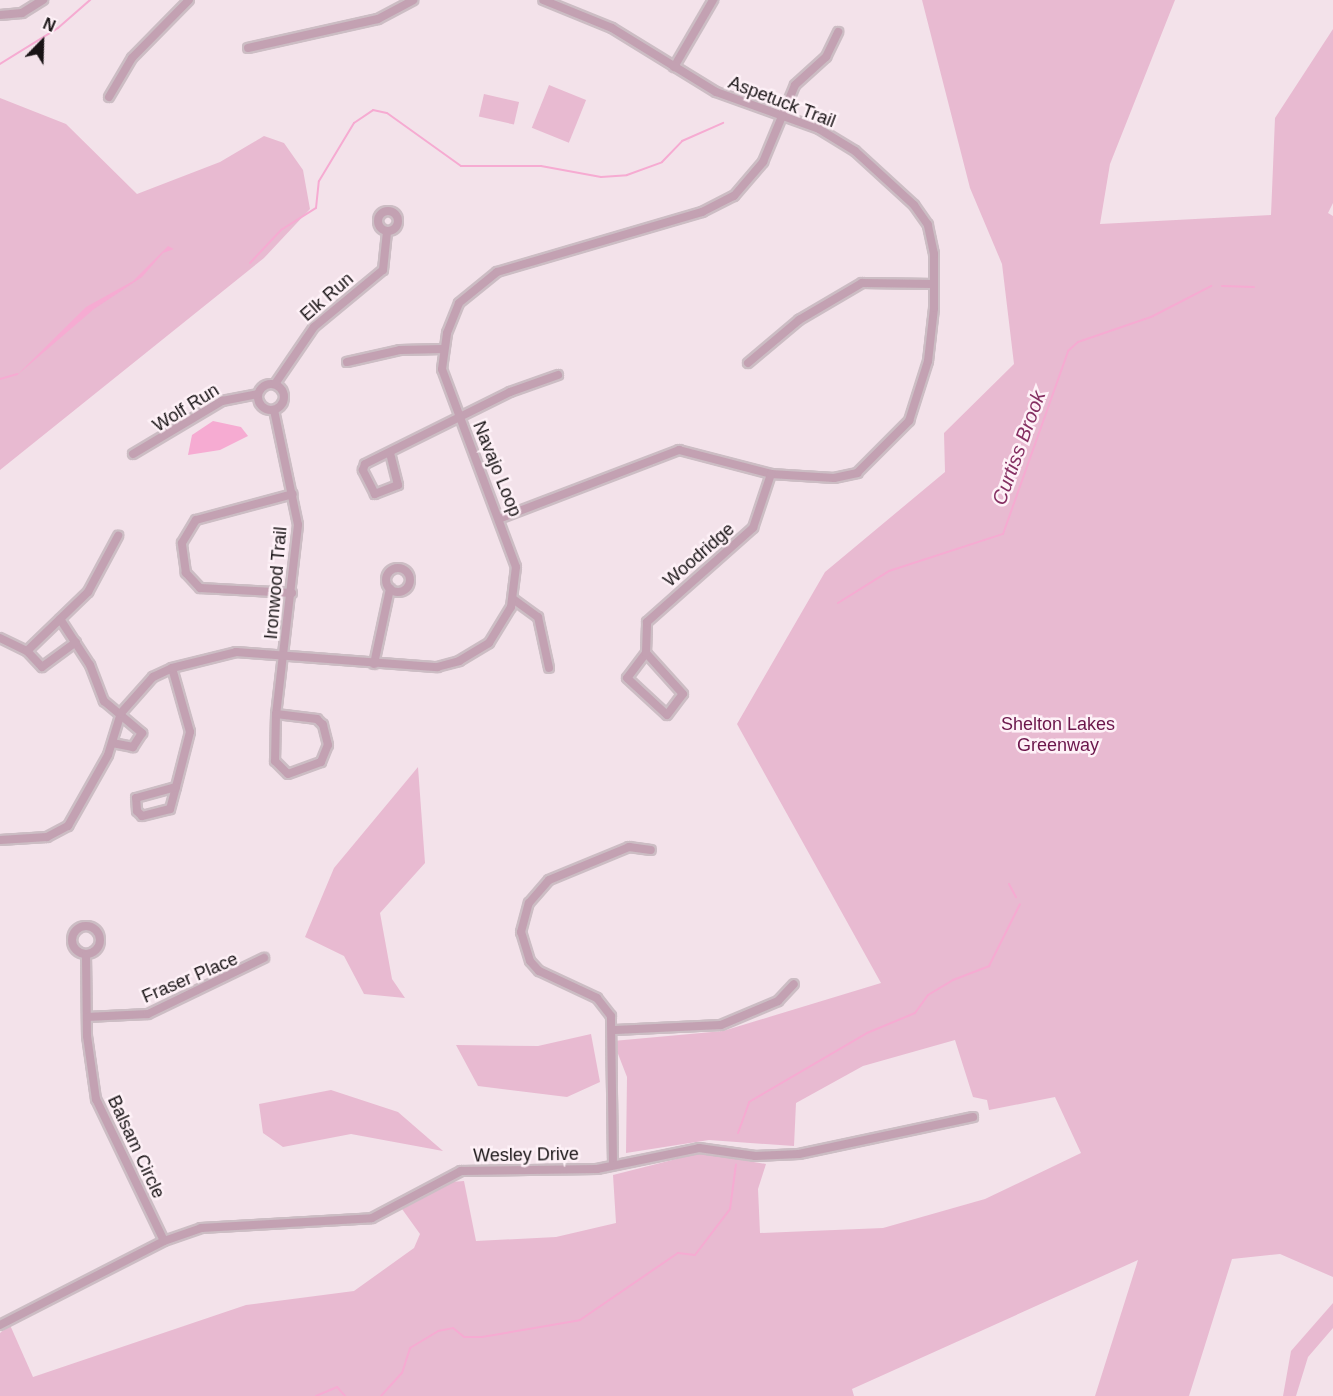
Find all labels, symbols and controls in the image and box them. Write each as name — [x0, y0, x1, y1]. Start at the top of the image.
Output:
north arrow — [12, 12, 72, 72]
text: N — [41, 15, 58, 35]
street label: Aspetuck Trail — [725, 72, 839, 132]
street label: Elk Run — [296, 268, 358, 326]
street label: Wolf Run — [149, 379, 223, 437]
water label: Curtiss Brook — [987, 388, 1051, 508]
street label: Navajo Loop — [468, 418, 526, 520]
street label: Woodridge — [659, 518, 739, 592]
street label: Ironwood Trail — [260, 526, 292, 640]
park label: Shelton Lakes Greenway — [1001, 714, 1115, 756]
street label: Fraser Place — [139, 948, 241, 1008]
street label: Balsam Circle — [103, 1092, 169, 1202]
street label: Wesley Drive — [473, 1143, 579, 1167]

